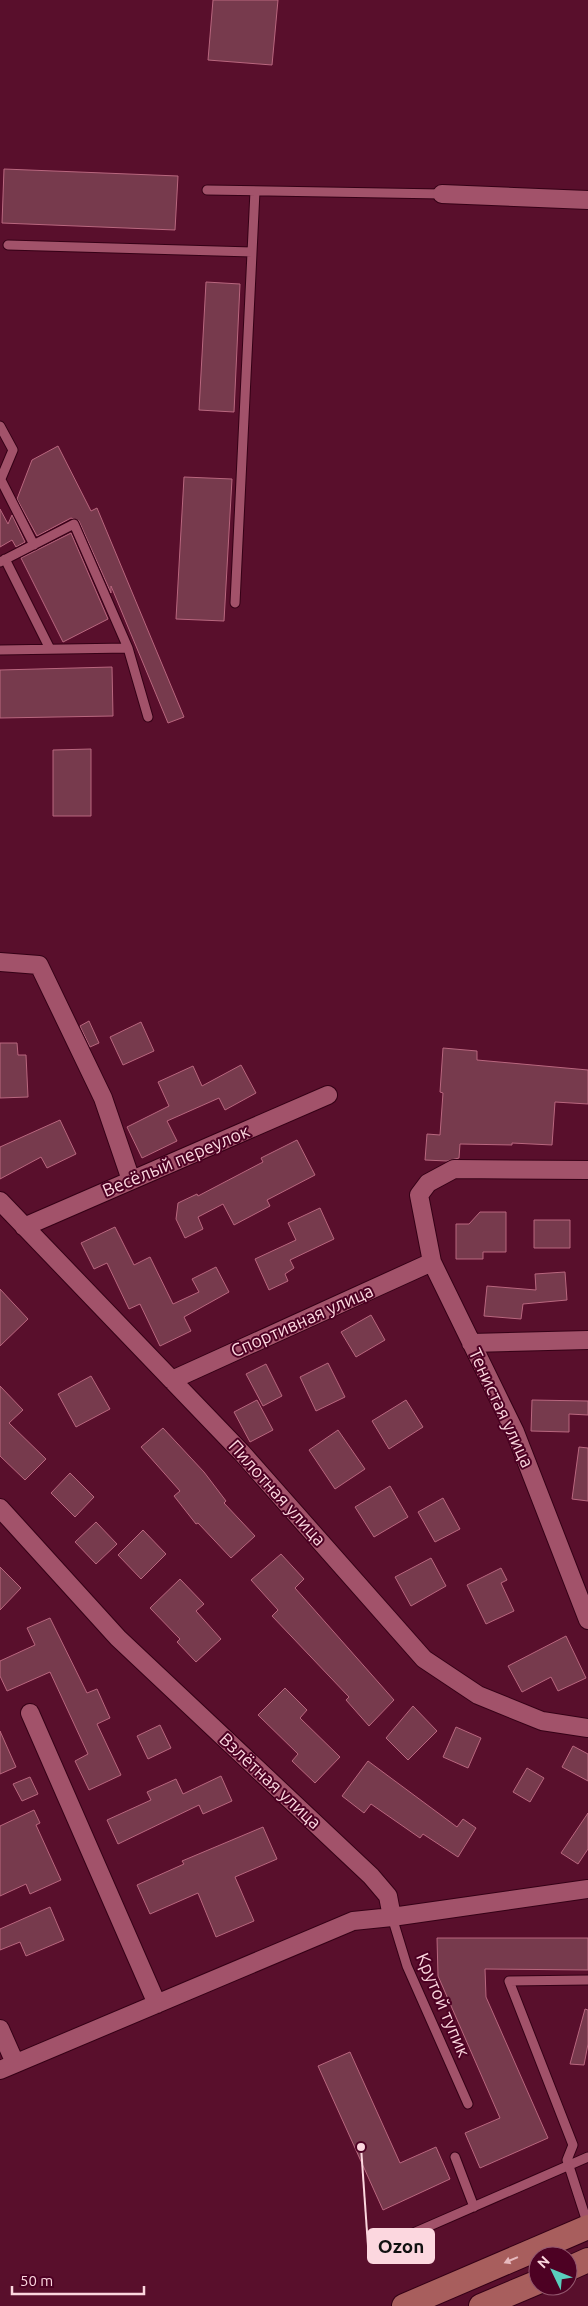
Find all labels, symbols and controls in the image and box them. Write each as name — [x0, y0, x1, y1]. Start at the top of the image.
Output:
street label: Весёлый переулок — [99, 1120, 252, 1200]
street label: Спортивная улица — [227, 1280, 376, 1361]
street label: Тенистая улица — [466, 1345, 538, 1470]
street label: Пилотная улица — [225, 1435, 330, 1549]
street label: Взлётная улица — [216, 1728, 326, 1832]
street label: Крутой тупик — [413, 1950, 475, 2060]
callout: Ozon — [368, 2229, 434, 2263]
text: Ozon — [378, 2235, 424, 2257]
north arrow — [528, 2246, 578, 2296]
text: N — [534, 2253, 553, 2271]
one-way arrow — [504, 2256, 518, 2264]
scale bar — [12, 2264, 145, 2296]
text: 50 m — [20, 2272, 53, 2289]

